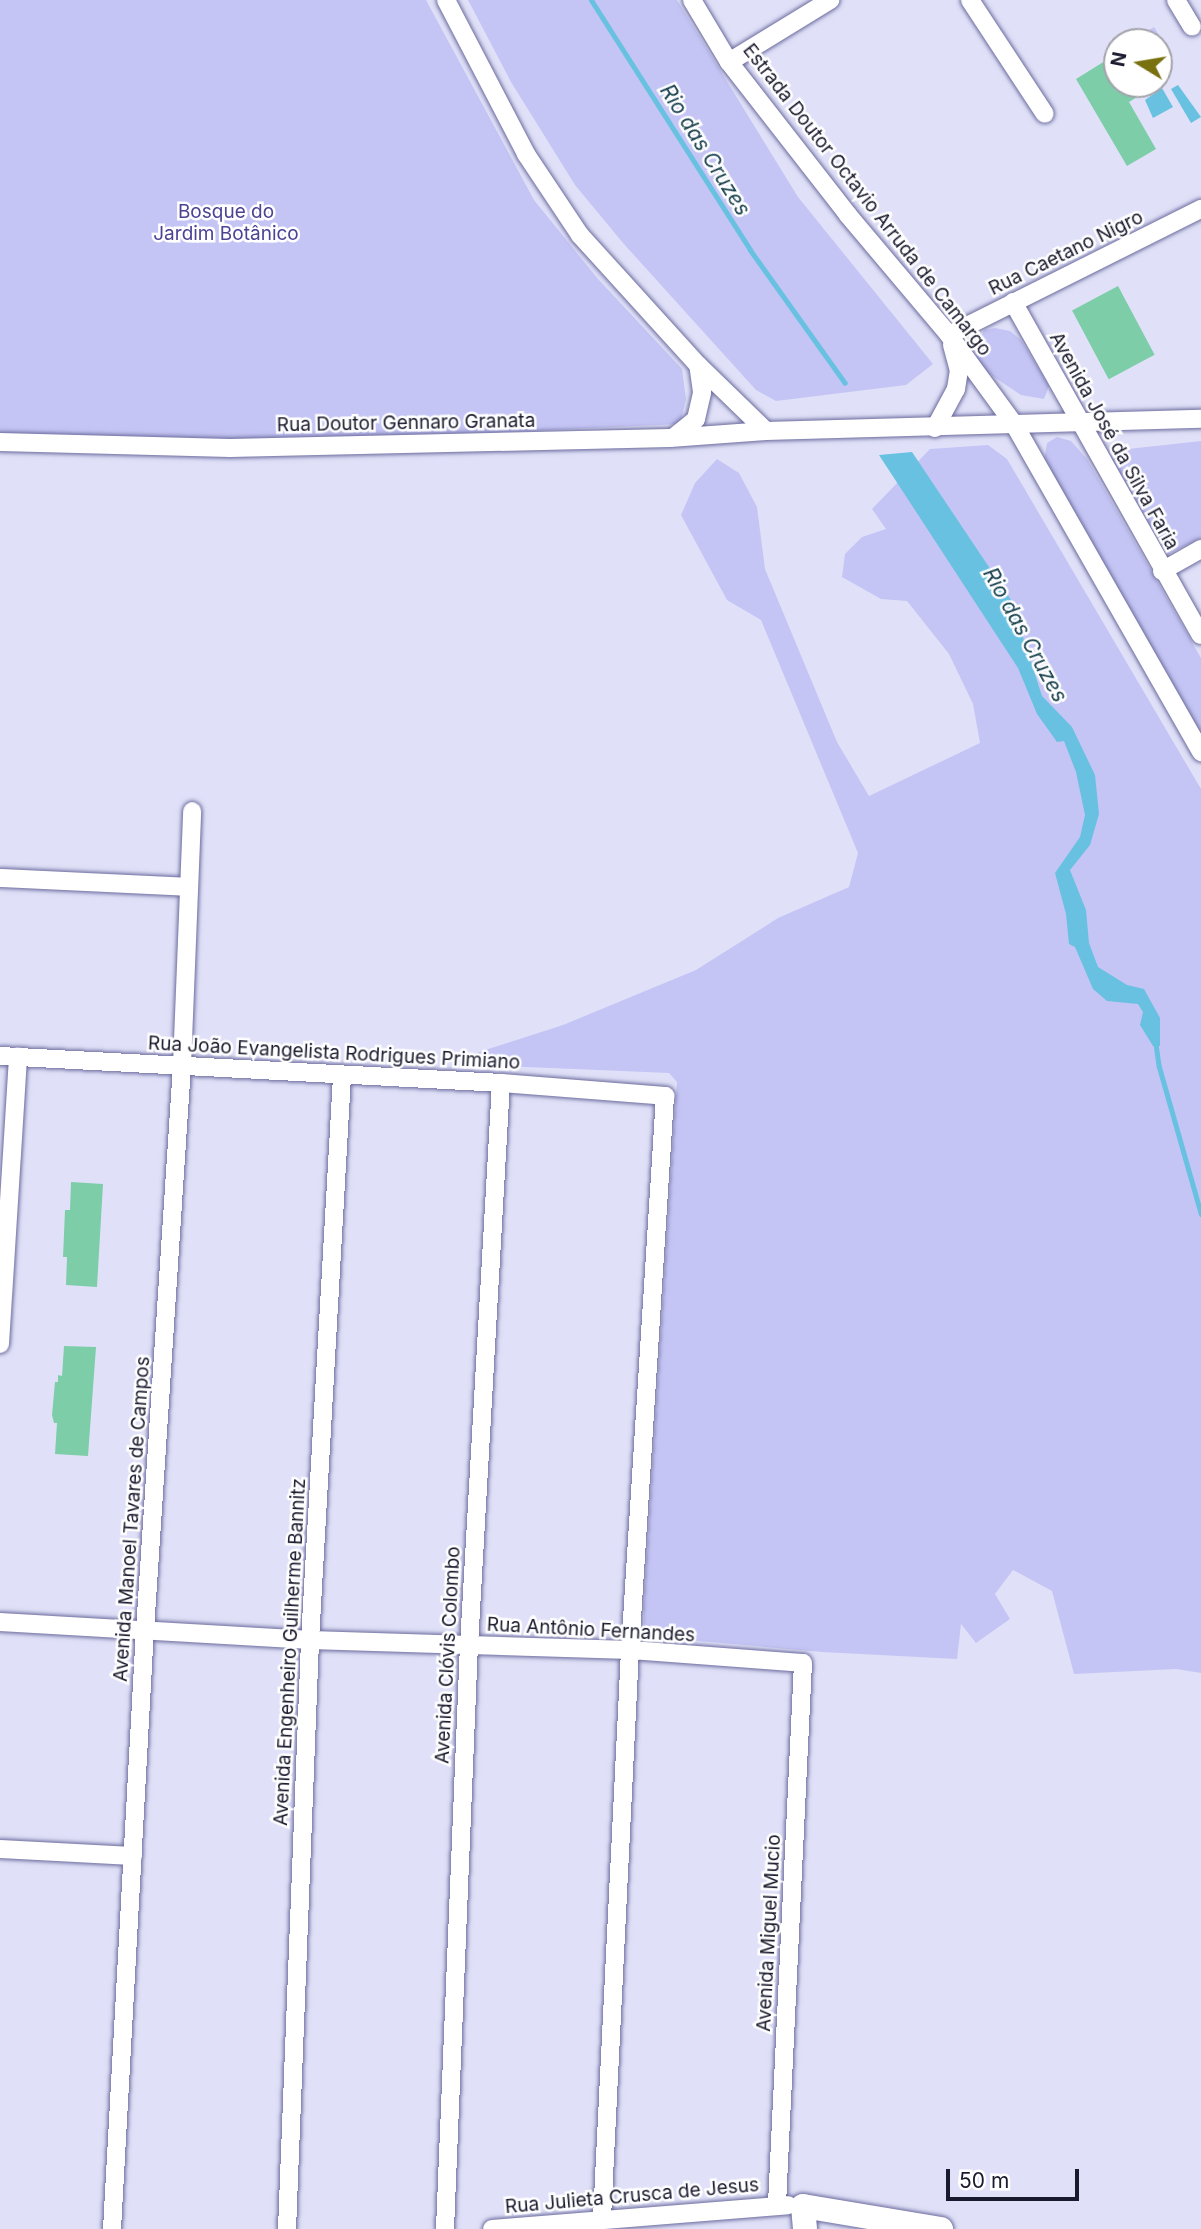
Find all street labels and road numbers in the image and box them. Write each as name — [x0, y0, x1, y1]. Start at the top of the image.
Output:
street label: Estrada Doutor Octavio Arruda de Camargo — [738, 39, 996, 361]
street label: Rua Caetano Nigro — [985, 206, 1147, 300]
street label: Avenida José da Silva Faria — [1045, 328, 1183, 554]
street label: Rua Doutor Gennaro Granata — [277, 409, 535, 437]
street label: Rua João Evangelista Rodrigues Primiano — [147, 1032, 521, 1074]
street label: Avenida Manoel Tavares de Campos — [109, 1355, 155, 1683]
street label: Avenida Engenheiro Guilherme Bannitz — [270, 1478, 310, 1826]
street label: Avenida Clóvis Colombo — [431, 1546, 465, 1764]
street label: Rua Antônio Fernandes — [486, 1613, 696, 1647]
street label: Avenida Miguel Mucio — [752, 1834, 786, 2032]
street label: Rua Julieta Crusca de Jesus — [504, 2174, 760, 2218]

